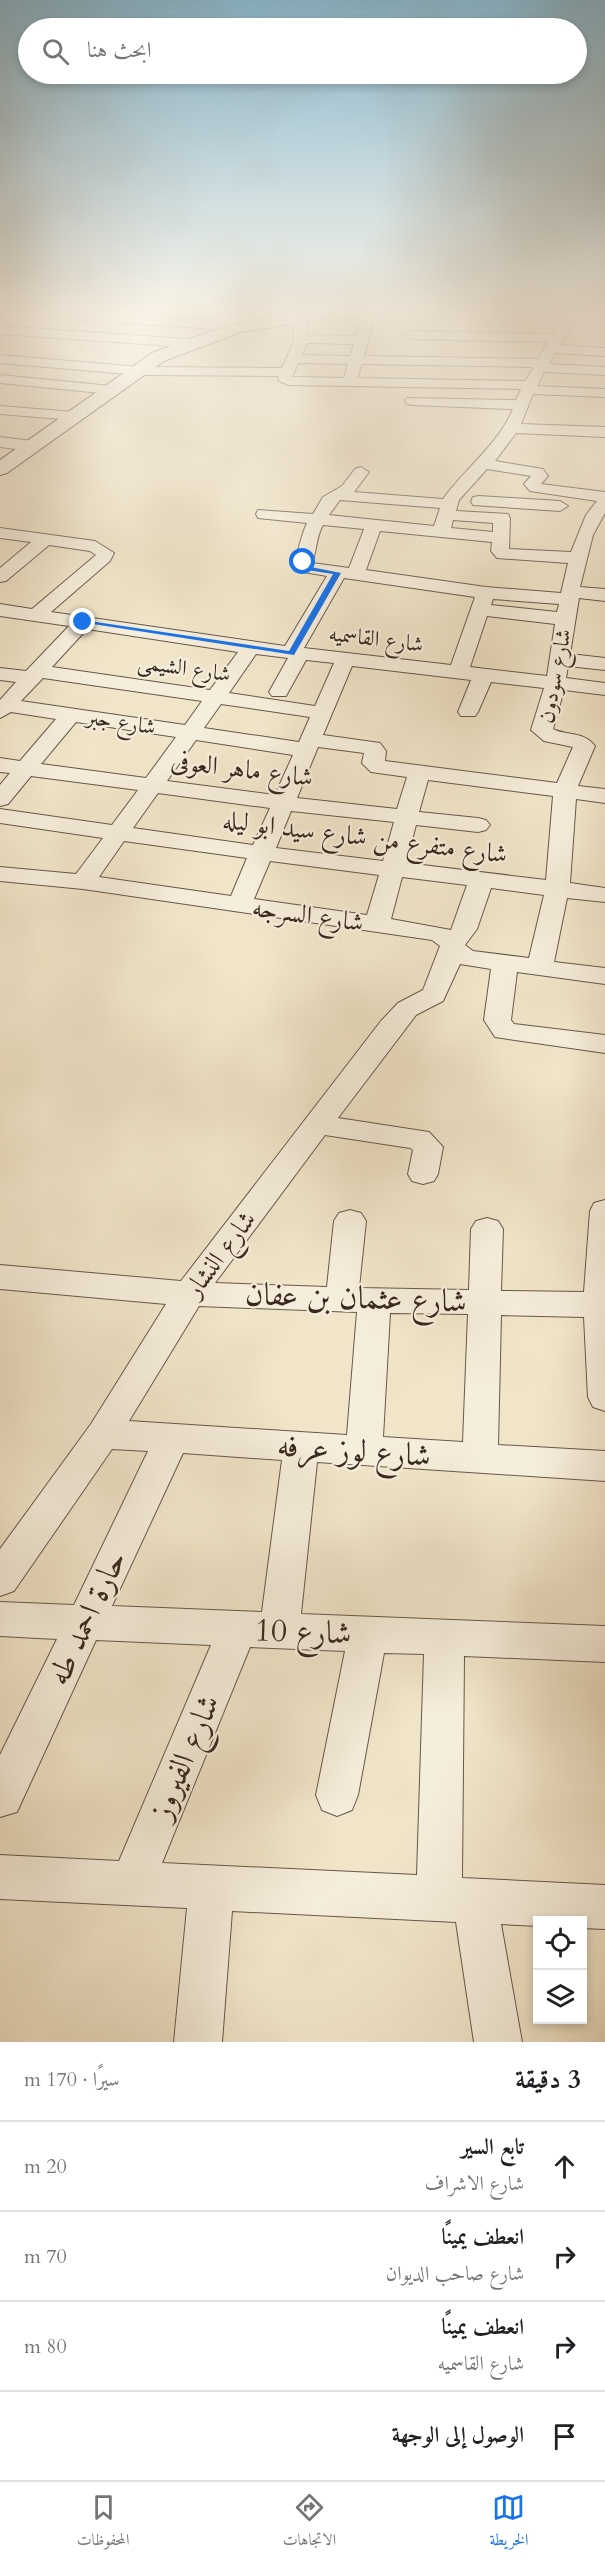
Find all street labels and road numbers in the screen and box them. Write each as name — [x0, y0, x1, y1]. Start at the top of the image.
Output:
street label: شارع القاسميه — [327, 618, 425, 663]
street label: شارع سودون — [531, 626, 582, 726]
street label: شارع الشيمى — [135, 647, 232, 692]
street label: شارع جبر — [82, 701, 158, 745]
street label: شارع ماهر العوفى — [168, 743, 315, 799]
street label: شارع متفرع من شارع سيد ابو ليله — [220, 802, 509, 876]
street label: شارع السرجه — [249, 890, 366, 944]
street label: شارع النشار — [174, 1204, 267, 1309]
street label: شارع عثمان بن عفان — [244, 1272, 468, 1328]
street label: شارع لوز عرفه — [275, 1424, 432, 1482]
street label: حارة احمد طه — [37, 1543, 137, 1693]
street label: شارع 10 — [254, 1608, 352, 1660]
street label: شارع الفيروز — [138, 1688, 235, 1831]

